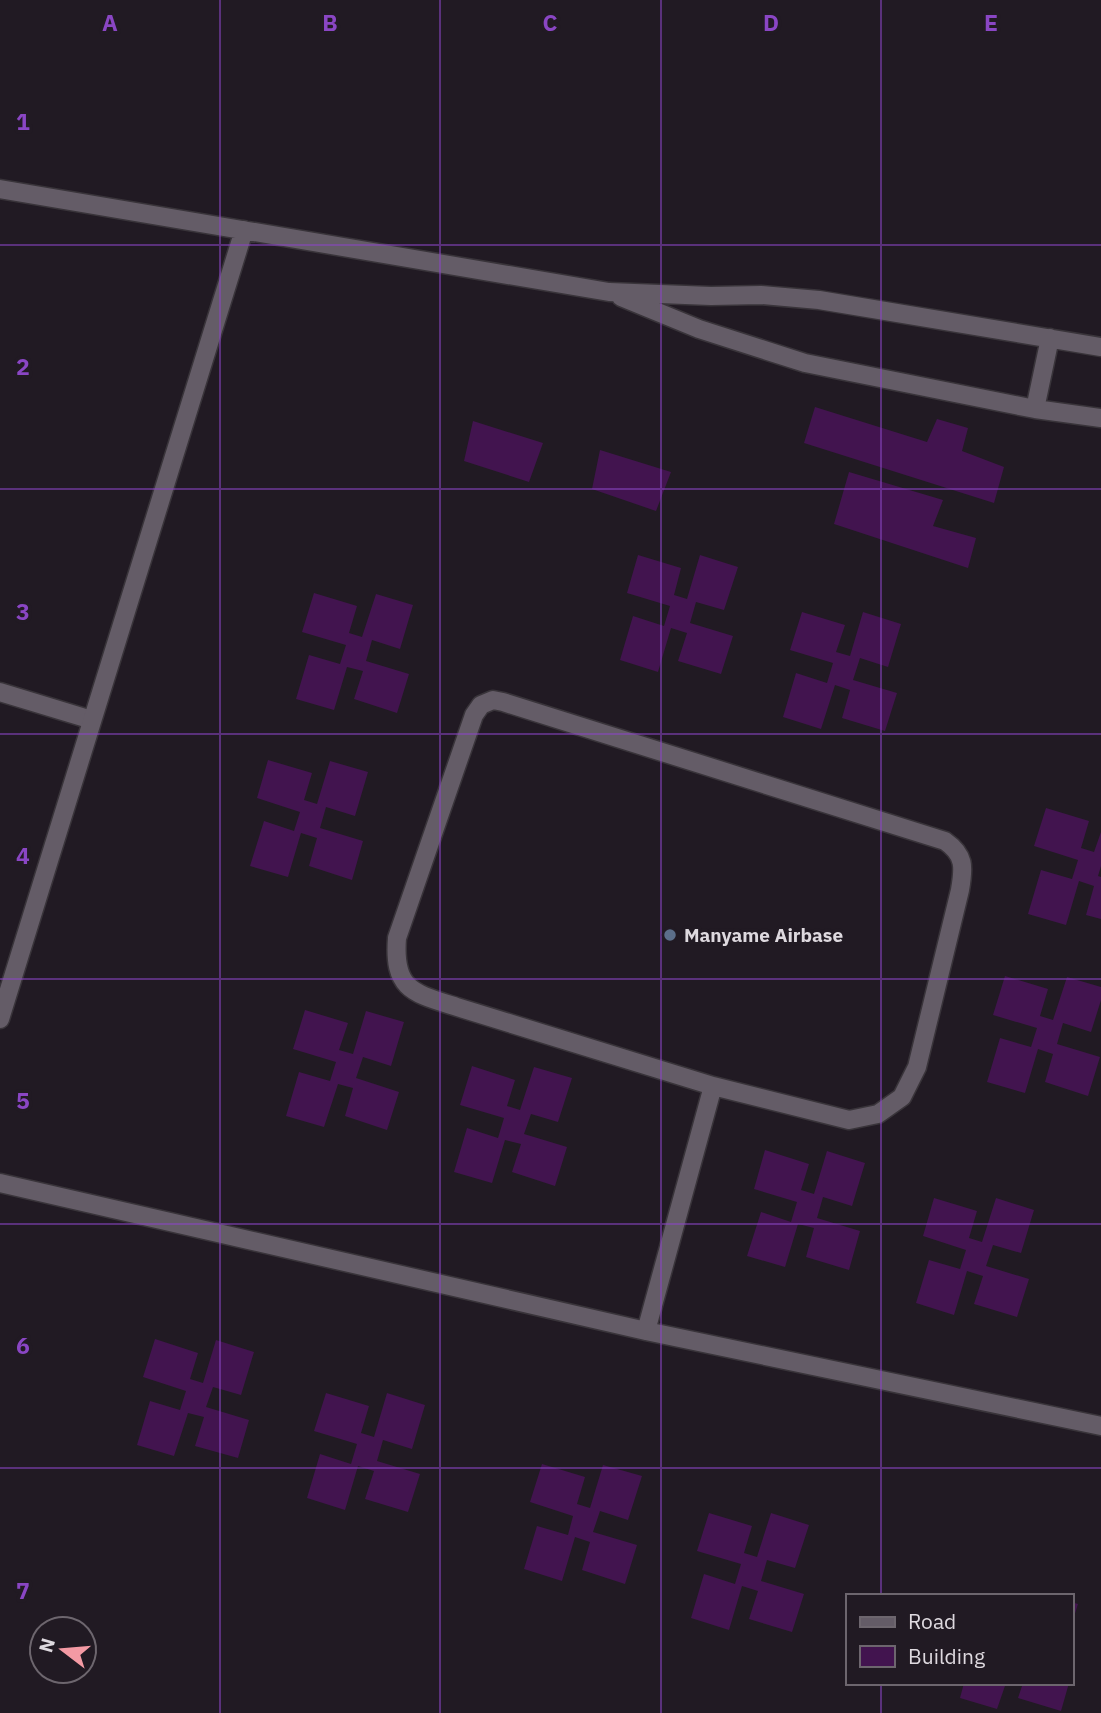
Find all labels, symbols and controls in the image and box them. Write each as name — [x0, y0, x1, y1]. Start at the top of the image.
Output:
text: A — [102, 7, 118, 37]
text: B — [322, 7, 338, 37]
text: C — [543, 7, 558, 37]
text: D — [763, 7, 779, 37]
text: E — [984, 7, 998, 37]
text: 1 — [16, 106, 30, 136]
text: 2 — [16, 351, 30, 381]
text: 3 — [16, 596, 30, 626]
text: 4 — [16, 840, 30, 870]
place label: Manyame Airbase — [684, 923, 843, 947]
marker: Manyame Airbase — [662, 927, 678, 943]
text: 5 — [16, 1085, 30, 1115]
text: 6 — [16, 1330, 30, 1360]
text: 7 — [16, 1575, 30, 1605]
legend — [846, 1594, 1073, 1685]
text: Road — [908, 1607, 956, 1635]
north arrow — [28, 1615, 98, 1685]
text: N — [33, 1635, 60, 1655]
text: Building — [908, 1642, 985, 1670]

